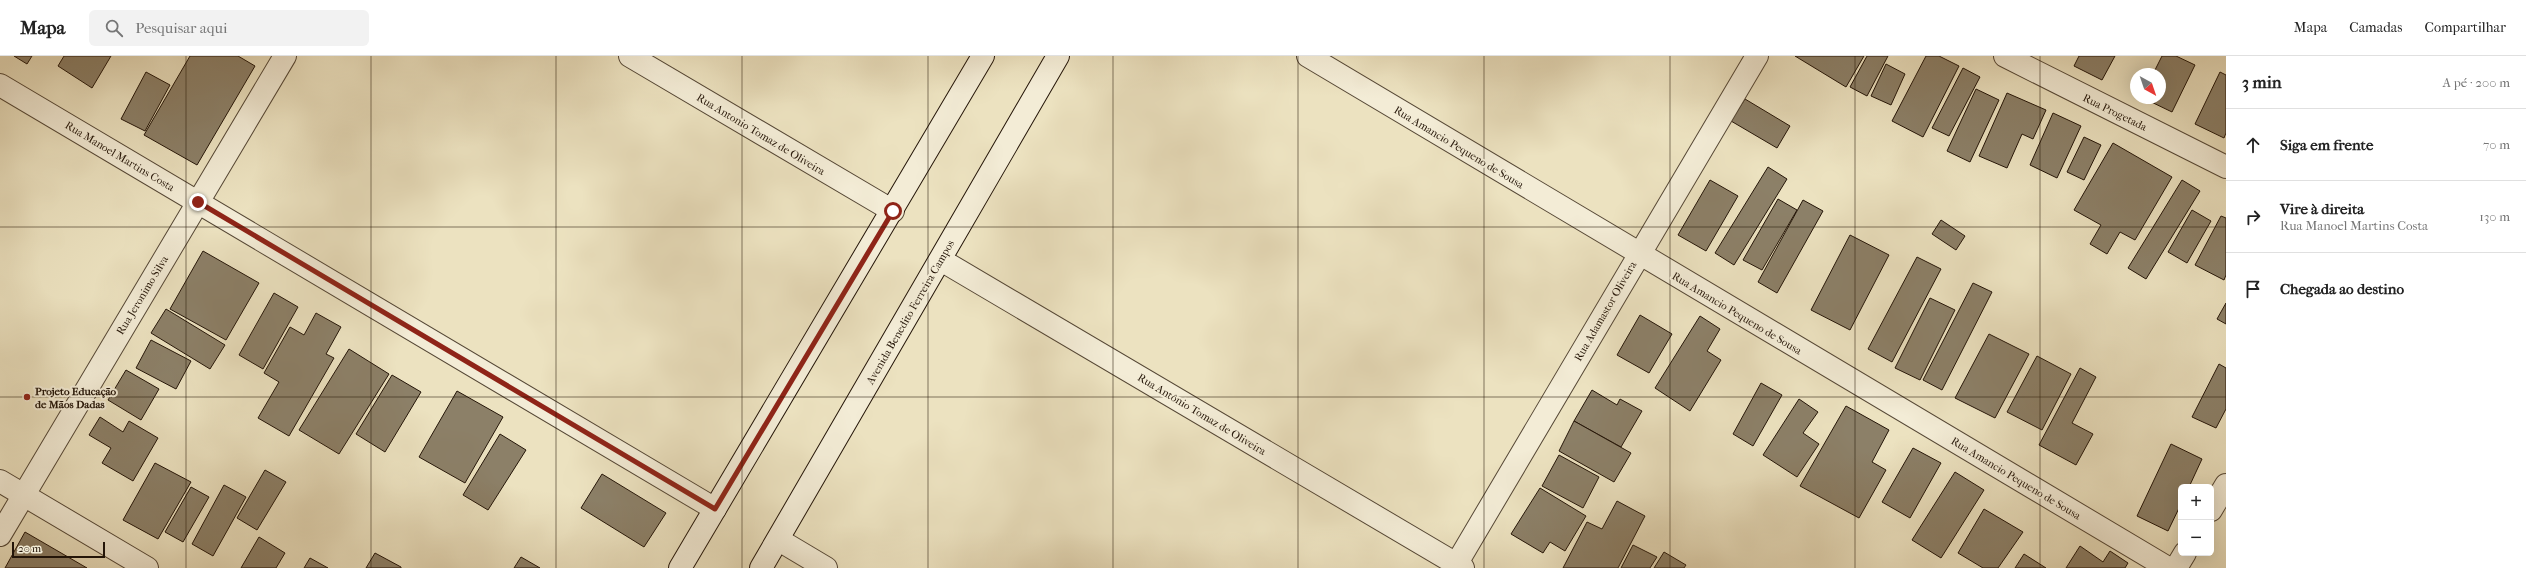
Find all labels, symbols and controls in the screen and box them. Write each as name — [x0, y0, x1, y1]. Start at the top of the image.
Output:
search box — [89, 10, 369, 46]
text: Mapa — [20, 17, 65, 39]
icon: search — [103, 17, 125, 39]
text: Pesquisar aqui — [135, 19, 227, 37]
text: Mapa — [2294, 19, 2327, 36]
text: Camadas — [2349, 19, 2403, 36]
text: Compartilhar — [2425, 19, 2506, 36]
north arrow — [2130, 68, 2166, 104]
text: 3 min — [2242, 72, 2282, 92]
text: A pé · 200 m — [2442, 75, 2510, 90]
street label: Rua Antonio Tomaz de Oliveira — [694, 91, 828, 178]
street label: Rua Progetada — [2081, 91, 2150, 134]
street label: Rua Amancio Pequeno de Sousa — [1392, 104, 1527, 192]
street label: Rua Manoel Martins Costa — [63, 119, 178, 195]
icon: ahead — [2242, 134, 2264, 156]
text: Siga em frente — [2280, 136, 2373, 154]
text: 70 m — [2483, 137, 2510, 152]
route end — [189, 193, 207, 211]
text: Vire à direita — [2280, 200, 2364, 218]
route start — [884, 202, 902, 220]
icon: right — [2242, 206, 2264, 228]
text: 130 m — [2479, 209, 2510, 224]
text: Rua Manoel Martins Costa — [2280, 218, 2428, 233]
street label: Avenida Benedito Ferreira Campos — [863, 238, 957, 388]
street label: Rua Jeronimo Silva — [114, 253, 172, 337]
street label: Rua Adamastor Oliveira — [1572, 258, 1640, 363]
street label: Rua Amancio Pequeno de Sousa — [1670, 270, 1805, 358]
icon: arrive — [2242, 278, 2264, 300]
text: Chegada ao destino — [2280, 280, 2404, 298]
street label: Rua Antônio Tomaz de Oliveira — [1135, 371, 1269, 458]
place label: Projeto Educação de Mãos Dadas — [35, 385, 117, 411]
marker: Projeto Educação de Mãos Dadas — [22, 392, 32, 402]
street label: Rua Amancio Pequeno de Sousa — [1949, 435, 2084, 523]
map controls — [2178, 484, 2214, 556]
button: + — [2178, 484, 2214, 520]
button: − — [2178, 520, 2214, 556]
scale bar — [12, 540, 105, 559]
text: 20 m — [18, 542, 41, 555]

